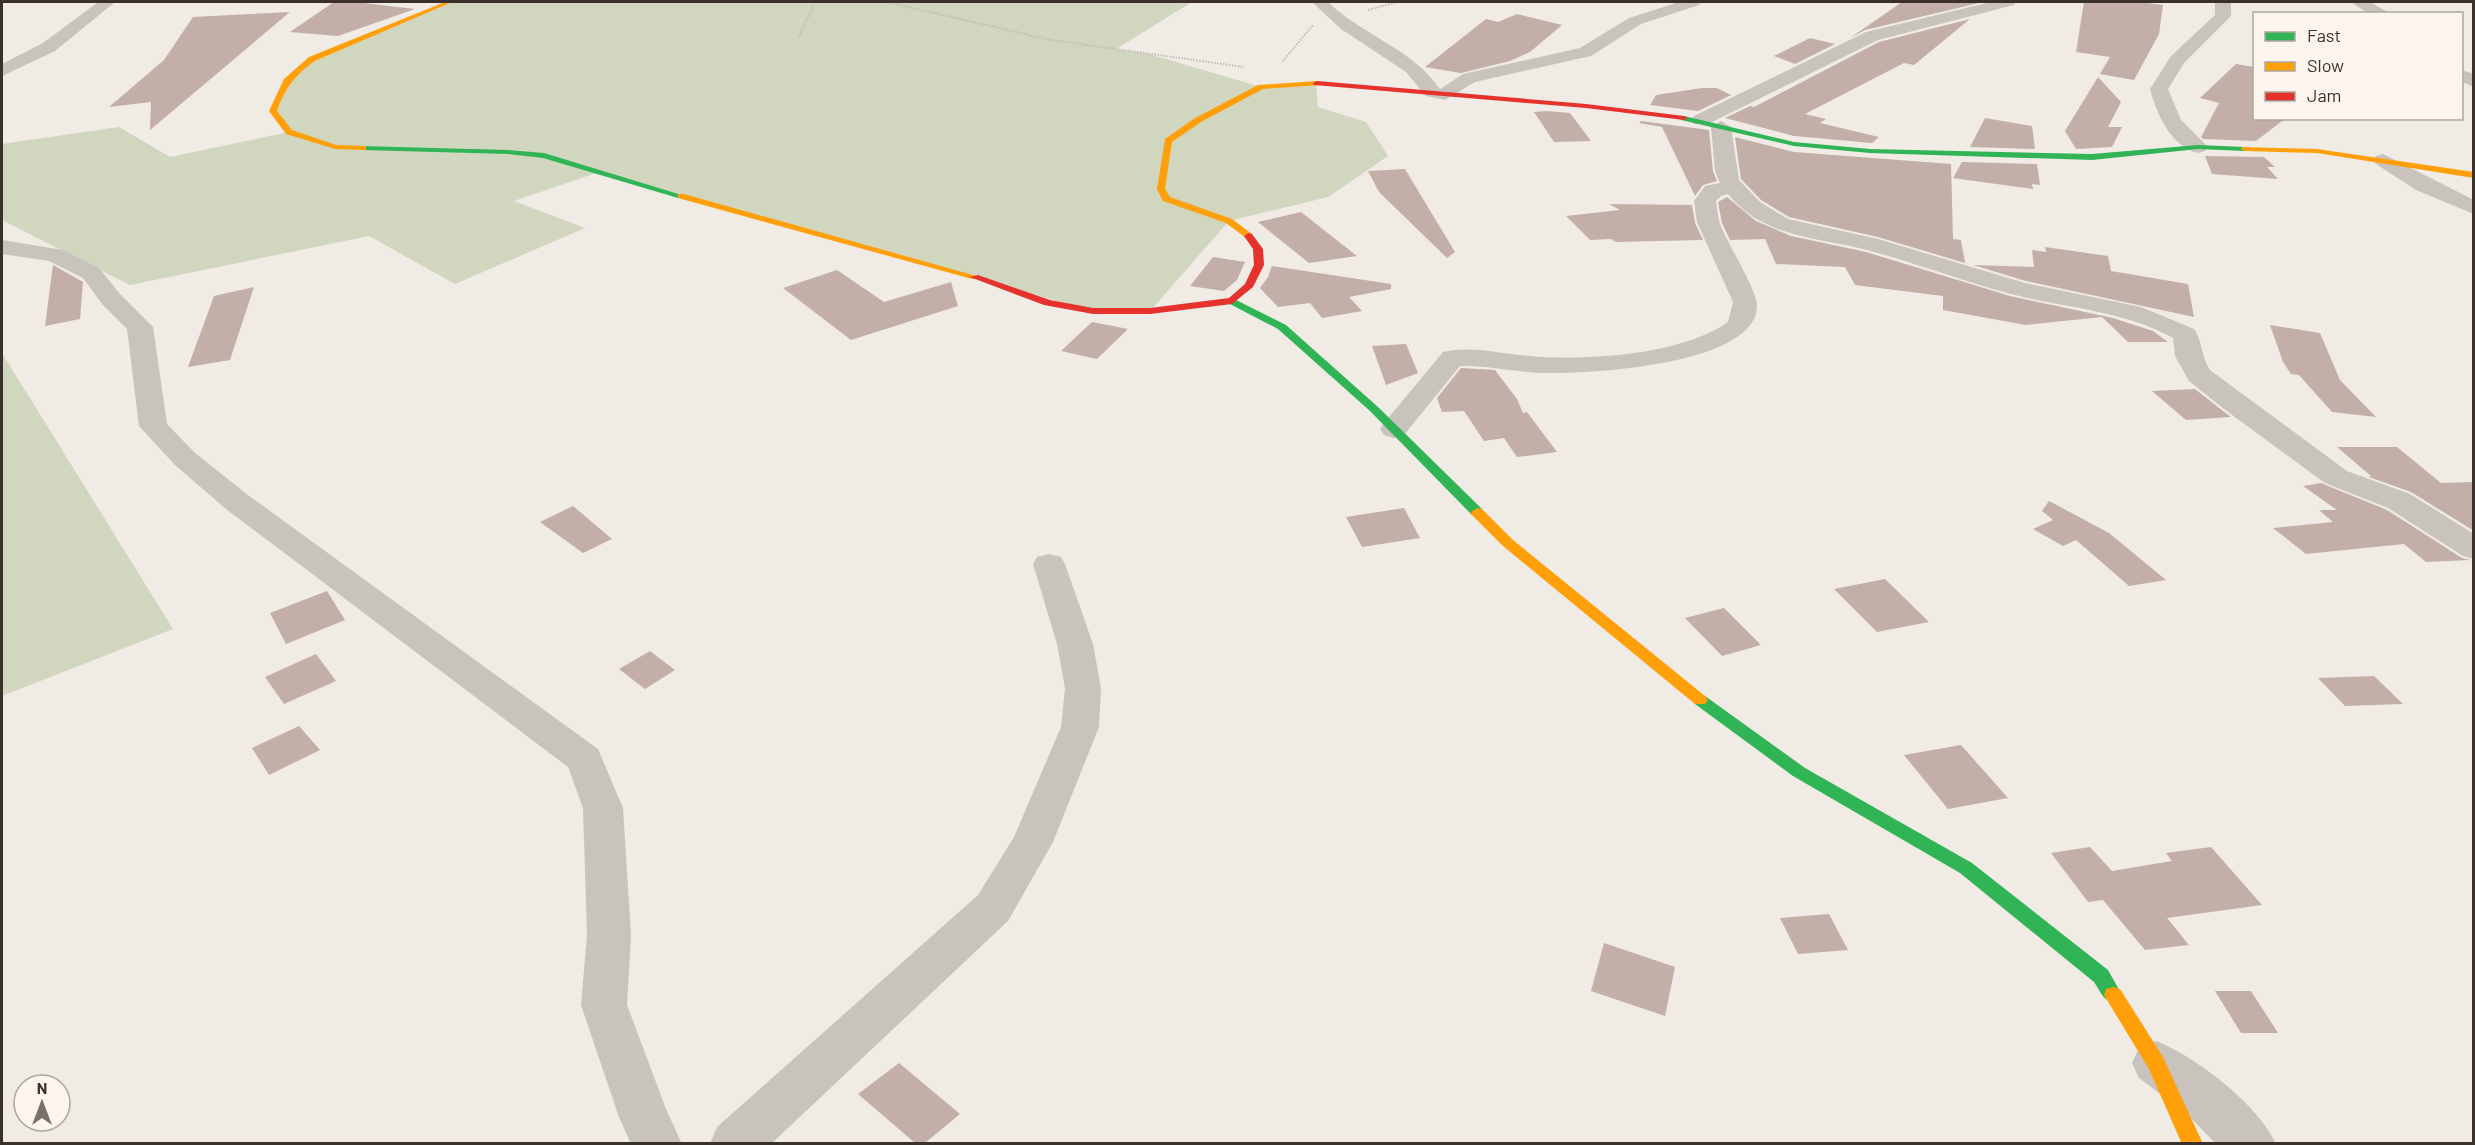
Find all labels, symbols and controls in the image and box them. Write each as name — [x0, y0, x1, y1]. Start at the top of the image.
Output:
legend — [2253, 12, 2463, 120]
text: Fast — [2307, 24, 2341, 46]
text: Slow — [2307, 54, 2344, 76]
text: Jam — [2307, 84, 2341, 106]
north arrow — [12, 1073, 72, 1133]
text: N — [37, 1078, 47, 1097]

